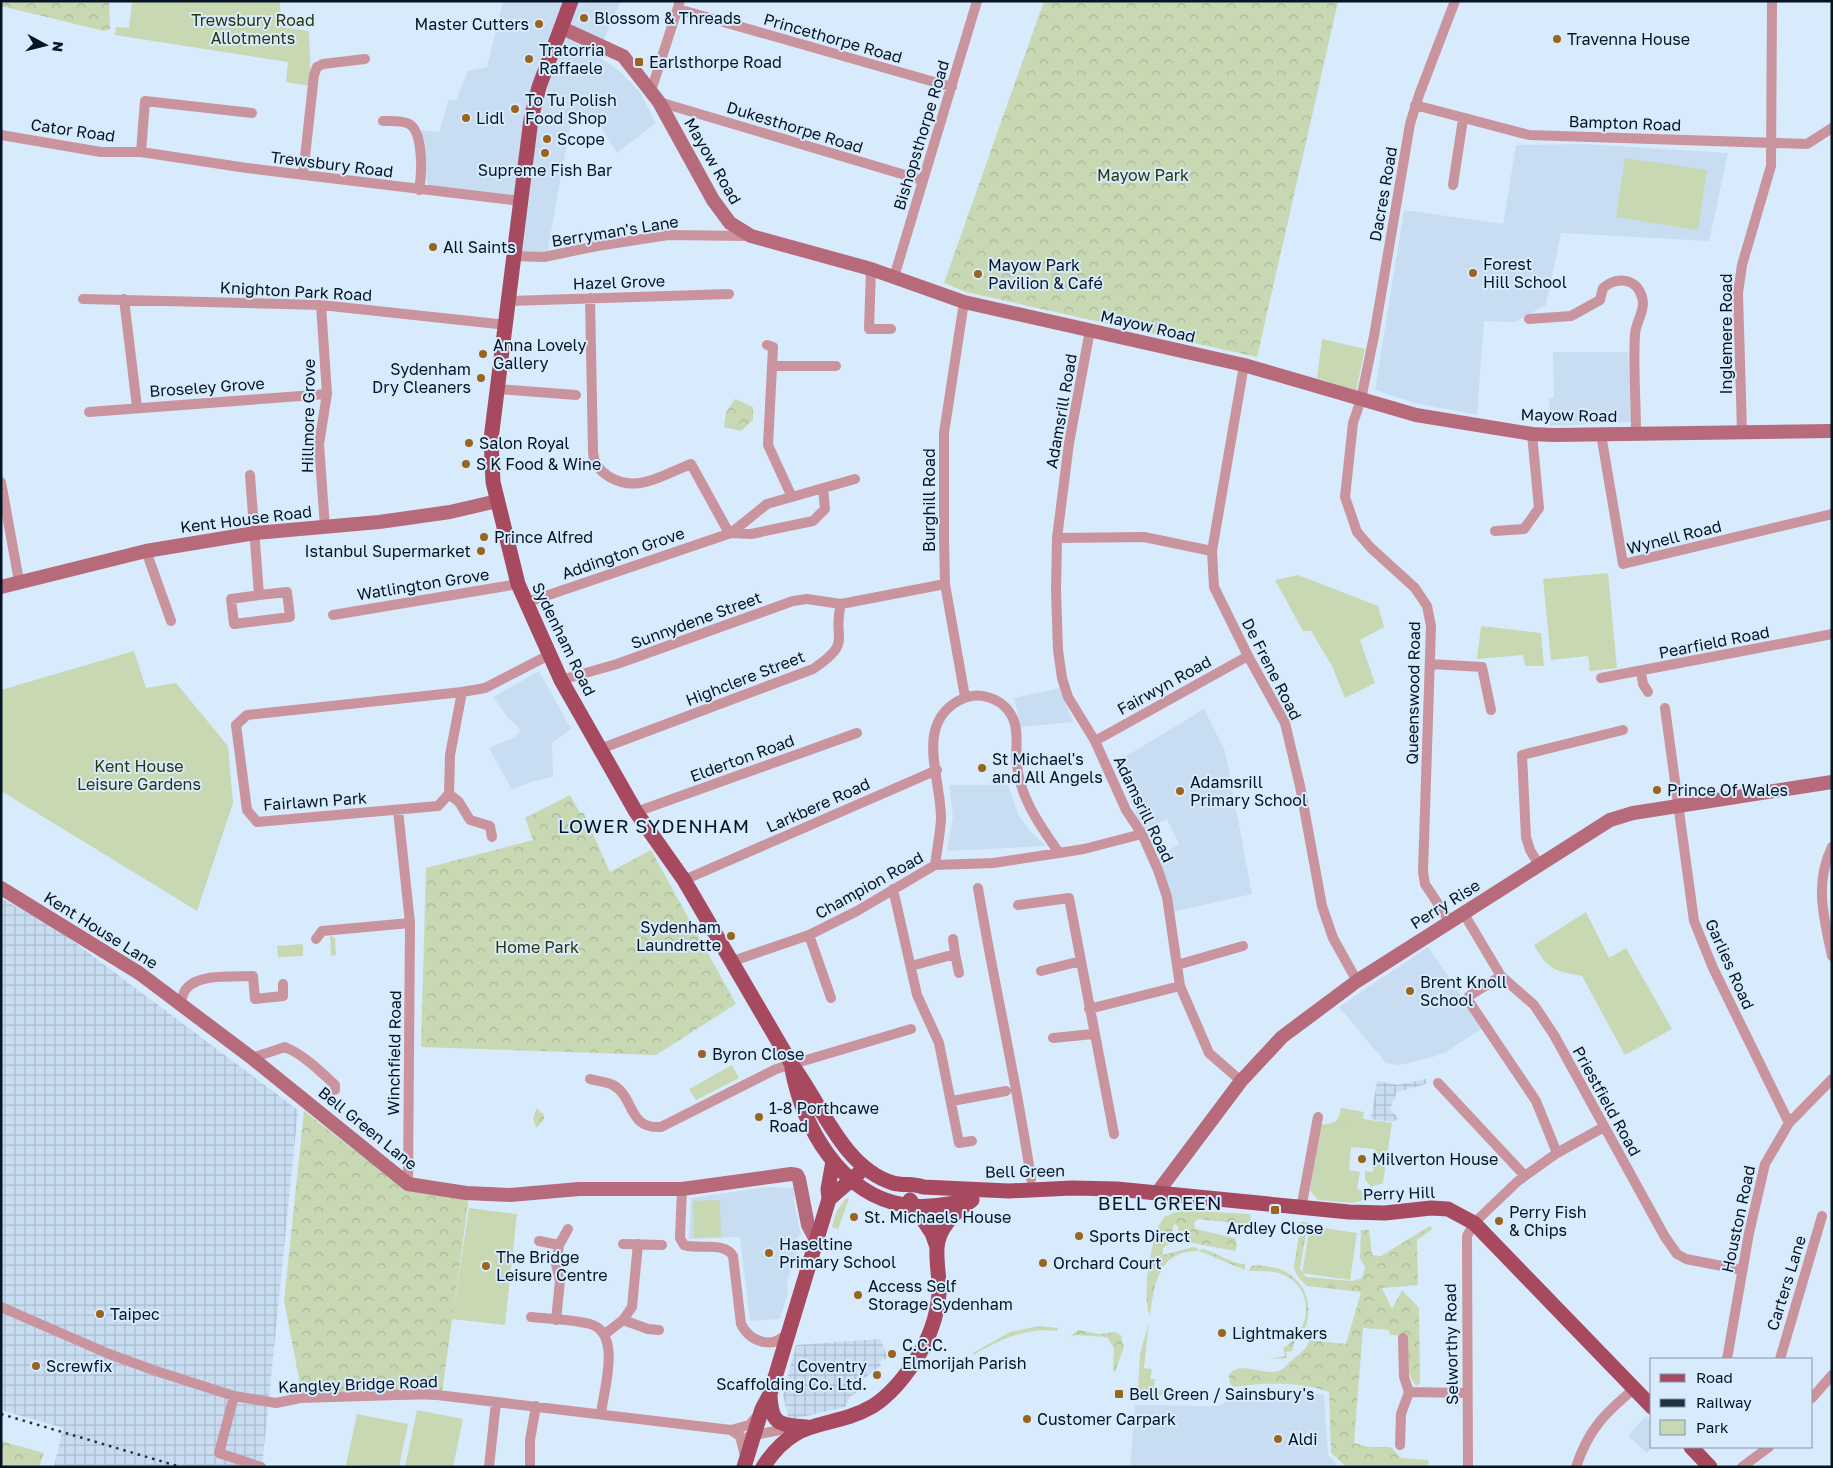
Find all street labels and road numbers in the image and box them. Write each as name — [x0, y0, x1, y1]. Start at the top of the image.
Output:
street label: Princethorpe Road — [761, 9, 905, 67]
street label: Bishopsthorpe Road — [889, 58, 953, 212]
street label: Dukesthorpe Road — [724, 97, 866, 157]
street label: Bampton Road — [1568, 111, 1682, 135]
street label: Cator Road — [29, 114, 117, 146]
street label: Mayow Road — [680, 114, 746, 208]
street label: Dacres Road — [1365, 145, 1401, 243]
street label: Trewsbury Road — [269, 147, 395, 181]
street label: Berryman's Lane — [550, 211, 680, 251]
street label: Hazel Grove — [573, 270, 665, 294]
street label: Inglemere Road — [1716, 274, 1736, 394]
street label: Knighton Park Road — [219, 277, 373, 305]
street label: Mayow Road — [1099, 305, 1197, 347]
street label: Adamsrill Road — [1041, 352, 1081, 470]
street label: Hillmore Grove — [297, 359, 319, 473]
street label: Broseley Grove — [149, 373, 265, 401]
street label: Mayow Road — [1520, 404, 1618, 426]
street label: Burghill Road — [919, 448, 939, 552]
street label: Kent House Road — [179, 501, 313, 537]
street label: Wynell Road — [1625, 516, 1723, 558]
street label: Addington Grove — [559, 523, 687, 583]
street label: Watlington Grove — [356, 564, 490, 604]
street label: Sydenham Road — [528, 579, 600, 699]
street label: Sunnydene Street — [628, 587, 764, 653]
street label: De Frene Road — [1238, 615, 1306, 723]
street label: Queenswood Road — [1402, 621, 1424, 765]
street label: Pearfield Road — [1657, 621, 1771, 663]
street label: Highclere Street — [683, 646, 807, 710]
street label: Fairwyn Road — [1114, 651, 1214, 719]
street label: Elderton Road — [687, 730, 797, 786]
street label: Adamsrill Road — [1110, 752, 1178, 866]
street label: Larkbere Road — [763, 773, 873, 837]
street label: Fairlawn Park — [262, 787, 368, 815]
street label: Champion Road — [811, 847, 927, 923]
street label: Perry Rise — [1406, 875, 1484, 933]
street label: Kent House Lane — [40, 887, 162, 973]
street label: Garlies Road — [1701, 916, 1759, 1012]
street label: Winchfield Road — [383, 990, 405, 1116]
street label: Priestfield Road — [1569, 1043, 1645, 1159]
street label: Bell Green Lane — [315, 1082, 421, 1174]
street label: Bell Green — [985, 1160, 1065, 1182]
street label: Houston Road — [1717, 1164, 1759, 1274]
street label: Perry Hill — [1363, 1182, 1435, 1204]
street label: Carters Lane — [1762, 1233, 1810, 1333]
street label: Selworthy Road — [1440, 1283, 1462, 1405]
street label: Kangley Bridge Road — [278, 1371, 438, 1397]

